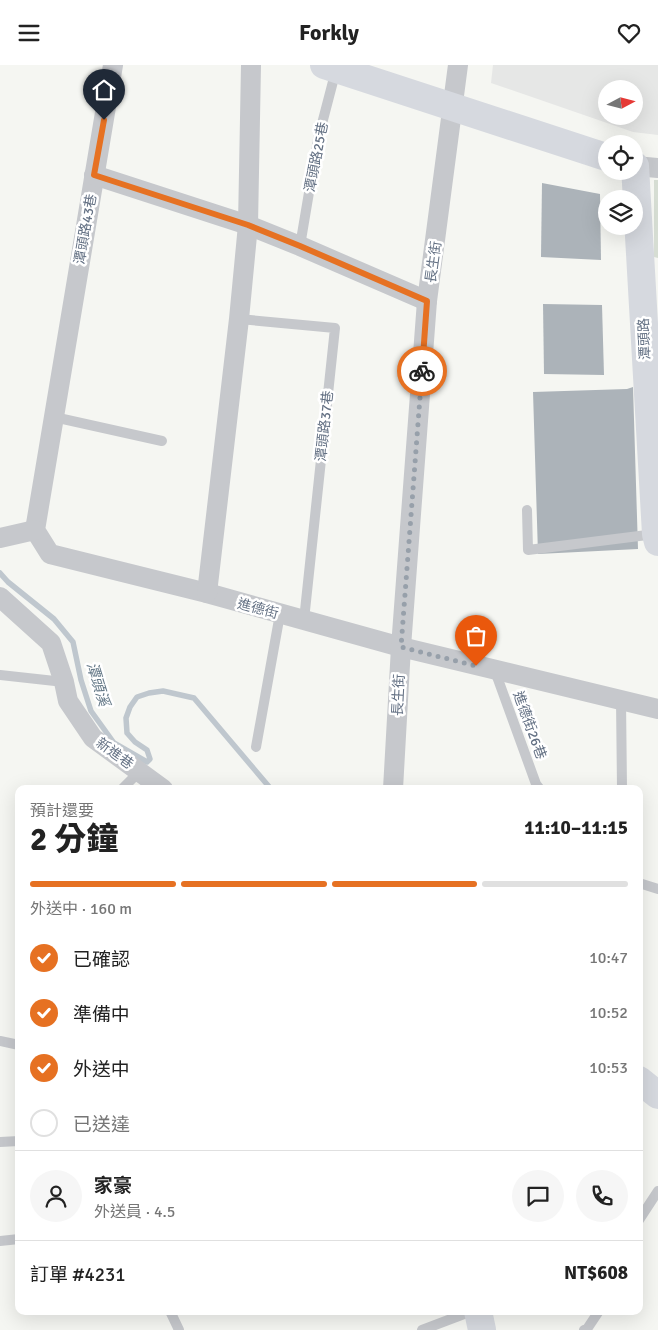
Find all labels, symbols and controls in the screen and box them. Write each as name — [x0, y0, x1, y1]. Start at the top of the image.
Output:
icon: menu — [15, 19, 43, 47]
text: Forkly — [299, 19, 359, 46]
icon: heart — [615, 19, 643, 47]
pin — [83, 69, 125, 120]
icon: home — [90, 76, 118, 104]
north arrow — [598, 80, 642, 125]
map controls — [598, 80, 643, 235]
street label: 潭頭路25巷 — [301, 121, 332, 194]
button: locate — [598, 135, 643, 180]
button: layers — [598, 190, 643, 235]
street label: 潭頭路43巷 — [71, 193, 100, 266]
street label: 長生街 — [422, 240, 445, 284]
street label: 潭頭路 — [635, 318, 654, 360]
courier — [397, 346, 447, 396]
icon: bike — [408, 357, 436, 385]
street label: 潭頭路37巷 — [312, 390, 337, 462]
street label: 進德街 — [235, 595, 280, 622]
pin — [455, 615, 497, 666]
icon: bag — [462, 622, 490, 650]
water label: 潭頭溪 — [83, 660, 114, 710]
street label: 長生街 — [389, 674, 408, 716]
street label: 進德街26巷 — [509, 689, 550, 761]
street label: 新進巷 — [93, 734, 137, 773]
text: 預計還要 — [30, 801, 94, 821]
text: 11:10–11:15 — [524, 816, 628, 840]
text: 2 分鐘 — [30, 820, 118, 859]
text: 外送中 · 160 m — [30, 899, 132, 919]
icon: check — [30, 944, 58, 972]
text: 已確認 — [73, 948, 130, 972]
text: 10:47 — [589, 948, 628, 968]
icon: check — [30, 999, 58, 1027]
text: 準備中 — [73, 1003, 130, 1027]
text: 10:52 — [589, 1003, 628, 1023]
icon: check — [30, 1054, 58, 1082]
text: 外送中 — [73, 1058, 130, 1082]
text: 10:53 — [589, 1058, 628, 1078]
text: 已送達 — [73, 1113, 130, 1137]
button: person — [30, 1170, 82, 1222]
button: chat — [512, 1170, 564, 1222]
button: phone — [576, 1170, 628, 1222]
text: 家豪 — [94, 1174, 132, 1198]
text: 外送員 · 4.5 — [94, 1202, 175, 1222]
text: NT$608 — [564, 1261, 628, 1285]
text: 訂單 #4231 — [30, 1263, 125, 1287]

